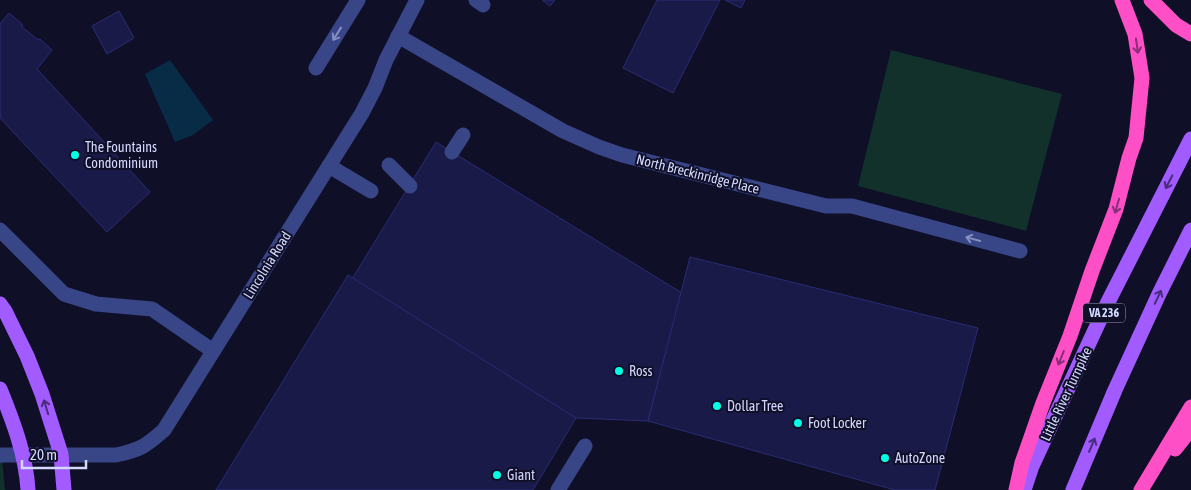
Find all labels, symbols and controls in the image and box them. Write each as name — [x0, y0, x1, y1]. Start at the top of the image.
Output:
one-way arrow — [332, 27, 342, 41]
one-way arrow — [1132, 38, 1142, 54]
place label: The Fountains Condominium — [85, 139, 158, 171]
marker: The Fountains Condominium — [69, 149, 81, 161]
street label: North Breckinridge Place — [635, 151, 761, 197]
one-way arrow — [1164, 174, 1173, 189]
one-way arrow — [1111, 197, 1121, 213]
street label: Lincolnia Road — [240, 229, 294, 301]
one-way arrow — [966, 233, 982, 243]
one-way arrow — [1154, 290, 1163, 305]
road number: VA 236 — [1083, 304, 1125, 322]
street label: Little River Turnpike — [1037, 344, 1095, 444]
one-way arrow — [1056, 350, 1065, 365]
place label: Ross — [629, 363, 653, 379]
marker: Ross — [613, 365, 625, 377]
place label: Dollar Tree — [727, 398, 783, 414]
one-way arrow — [41, 400, 50, 416]
marker: Dollar Tree — [711, 400, 723, 412]
place label: Foot Locker — [808, 415, 867, 431]
marker: Foot Locker — [792, 417, 804, 429]
scale bar — [22, 438, 86, 470]
one-way arrow — [1087, 438, 1097, 453]
text: 20 m — [30, 446, 57, 463]
place label: AutoZone — [895, 450, 945, 466]
marker: AutoZone — [879, 452, 891, 464]
place label: Giant — [507, 467, 535, 483]
marker: Giant — [491, 469, 503, 481]

